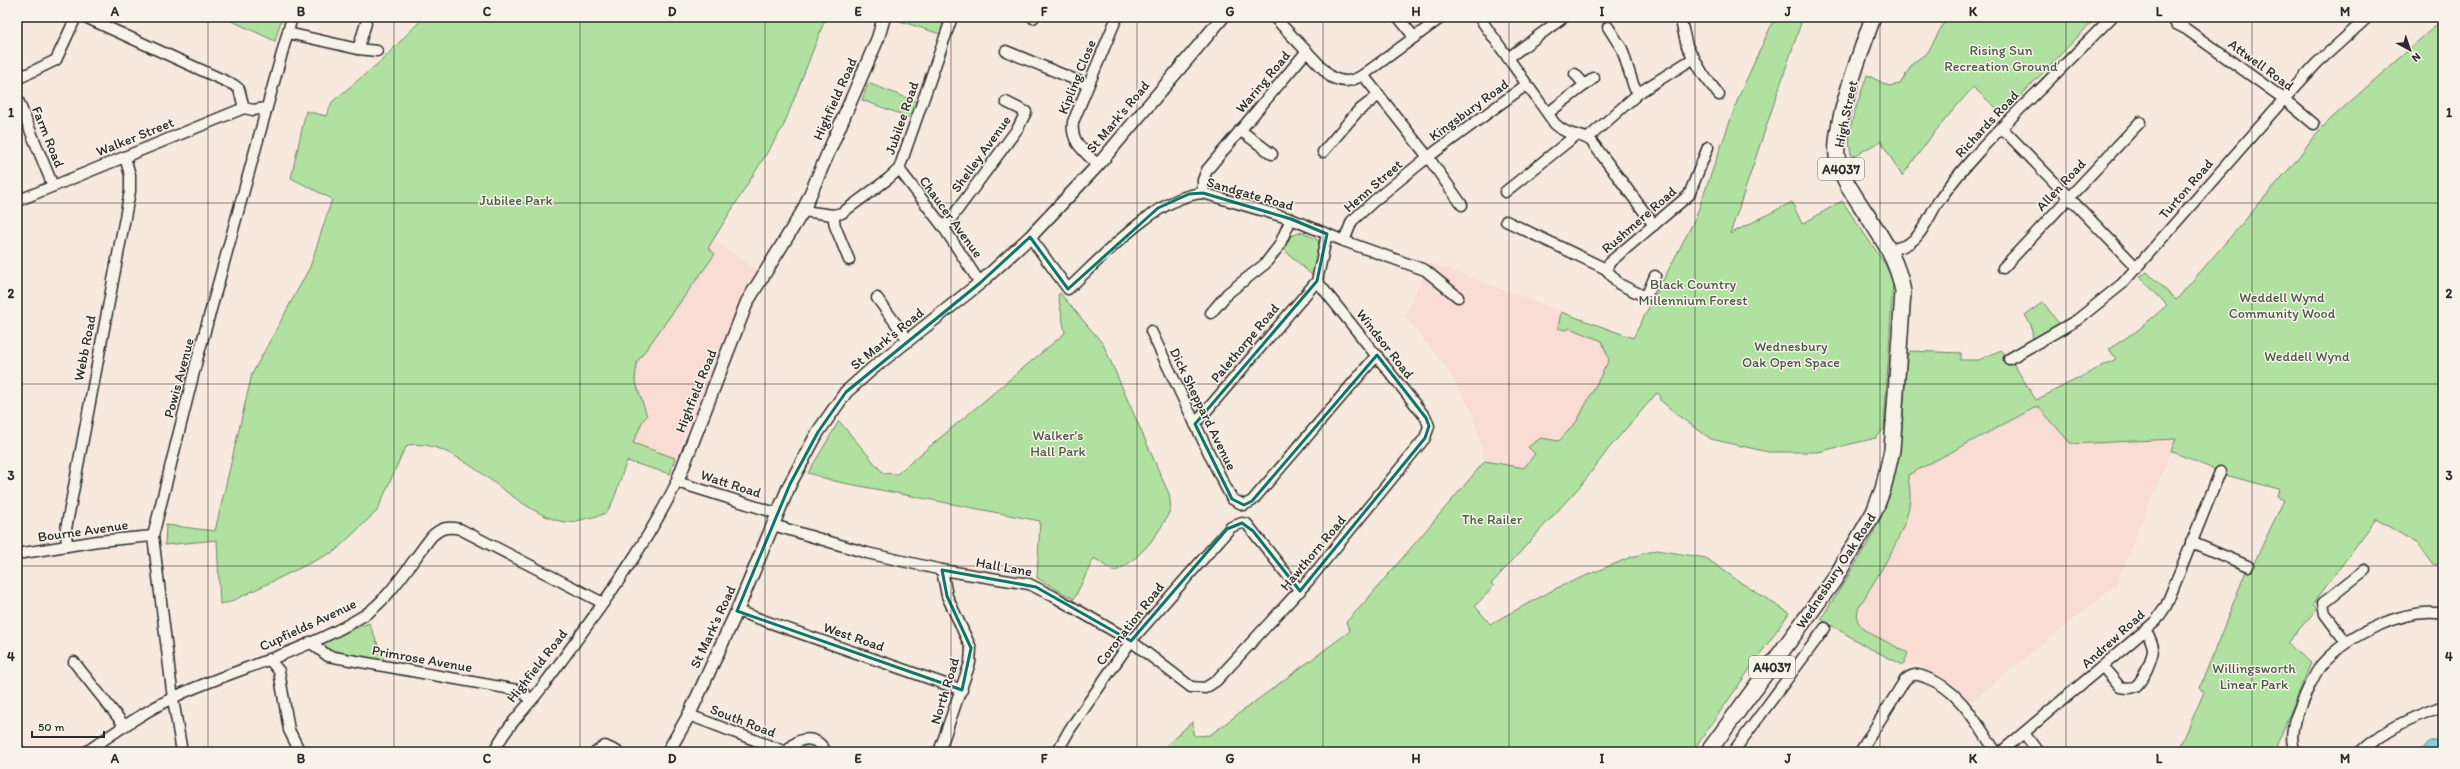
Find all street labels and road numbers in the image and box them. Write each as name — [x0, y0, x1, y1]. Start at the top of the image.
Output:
street label: Attwell Road — [2225, 36, 2297, 95]
street label: Kipling Close — [1054, 37, 1100, 117]
street label: Waring Road — [1232, 47, 1294, 117]
street label: Highfield Road — [809, 55, 861, 143]
street label: Kingsbury Road — [1426, 75, 1512, 145]
street label: St Mark's Road — [1083, 77, 1154, 157]
street label: Jubilee Road — [882, 79, 923, 157]
street label: High Street — [1831, 79, 1861, 149]
street label: Richards Road — [1952, 87, 2023, 161]
street label: Farm Road — [28, 104, 68, 171]
street label: Shelley Avenue — [947, 112, 1015, 196]
street label: Walker Street — [94, 114, 176, 160]
street label: Allen Road — [2033, 155, 2090, 215]
street label: Turton Road — [2155, 155, 2217, 223]
street label: Henn Street — [1340, 156, 1406, 216]
road number: A4037 — [1818, 158, 1864, 180]
street label: Chaucer Avenue — [916, 173, 987, 261]
street label: Sandgate Road — [1205, 173, 1296, 215]
street label: Rushmere Road — [1598, 183, 1680, 257]
street label: Palethorpe Road — [1207, 300, 1283, 386]
street label: St Mark's Road — [847, 304, 927, 374]
street label: Windsor Road — [1353, 306, 1418, 383]
street label: Webb Road — [70, 313, 100, 382]
street label: Powis Avenue — [160, 336, 198, 420]
street label: Dick Sheppard Avenue — [1166, 345, 1240, 473]
street label: Highfield Road — [672, 346, 721, 435]
street label: Watt Road — [699, 466, 764, 502]
street label: Wednesbury Oak Road — [1792, 510, 1880, 632]
street label: Hawthorn Road — [1277, 512, 1350, 594]
street label: Bourne Avenue — [37, 516, 130, 546]
street label: Hall Lane — [975, 554, 1034, 580]
street label: Coronation Road — [1092, 579, 1168, 669]
street label: St Mark's Road — [686, 582, 740, 671]
street label: Cupfields Avenue — [257, 595, 359, 655]
street label: Andrew Road — [2078, 606, 2149, 672]
street label: West Road — [821, 619, 887, 655]
street label: Highfield Road — [503, 626, 571, 706]
street label: Primrose Avenue — [370, 642, 474, 676]
street label: North Road — [927, 655, 963, 726]
road number: A4037 — [1749, 656, 1795, 678]
street label: South Road — [708, 701, 779, 741]

